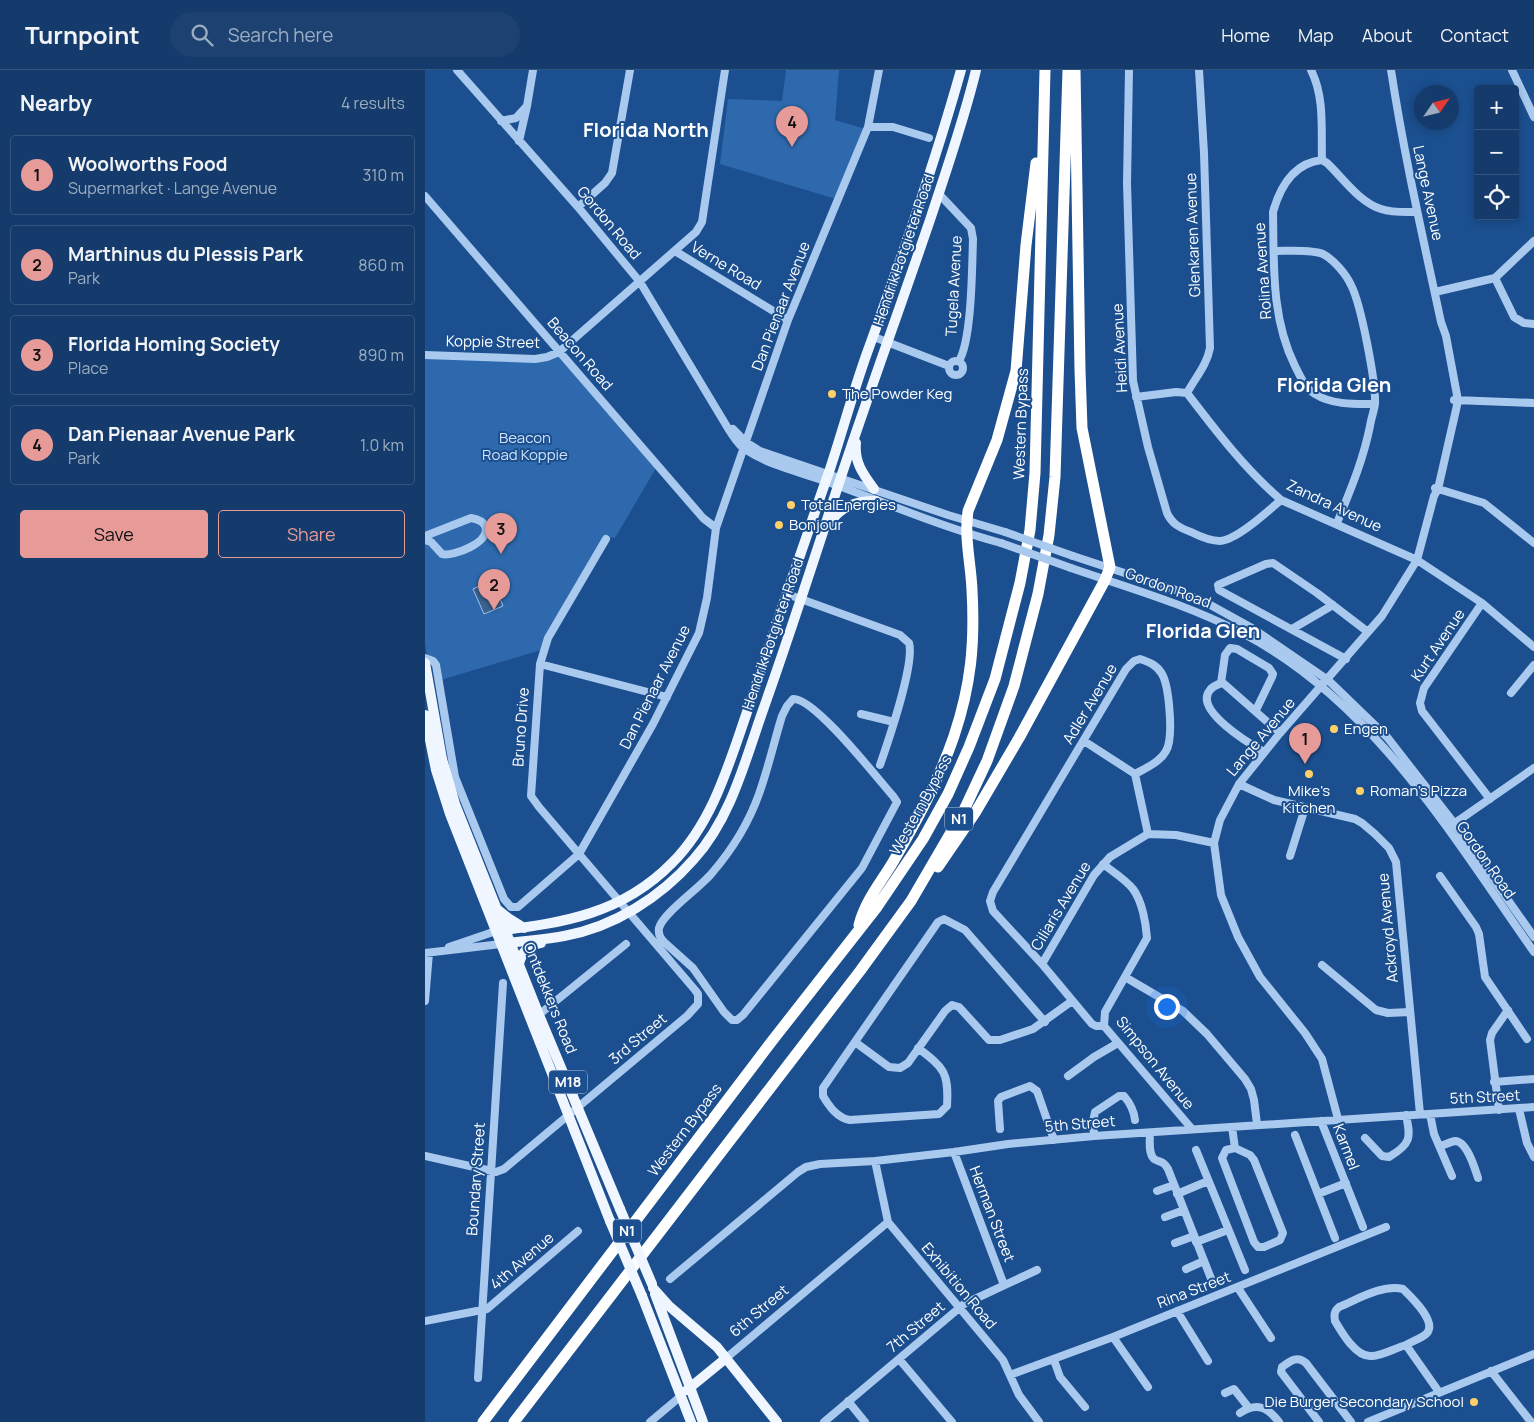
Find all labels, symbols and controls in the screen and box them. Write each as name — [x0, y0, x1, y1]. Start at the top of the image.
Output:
search box — [170, 12, 520, 57]
text: Turnpoint — [25, 18, 140, 51]
icon: search — [188, 21, 216, 49]
text: Search here — [228, 22, 333, 48]
text: Home — [1221, 23, 1270, 47]
text: Map — [1298, 23, 1334, 47]
text: About — [1362, 23, 1412, 47]
text: Contact — [1440, 23, 1509, 47]
north arrow — [1414, 85, 1459, 130]
map controls — [1474, 85, 1519, 220]
button: + — [1474, 85, 1519, 130]
text: Nearby — [20, 89, 92, 117]
text: 4 results — [341, 92, 405, 114]
pin: 4 — [776, 106, 808, 147]
district label: Florida North — [583, 116, 709, 143]
button: − — [1474, 130, 1519, 175]
street label: Lange Avenue — [1408, 143, 1449, 243]
text: Woolworths Food — [68, 151, 227, 177]
text: 1 — [33, 164, 41, 186]
text: 310 m — [362, 164, 404, 186]
street label: Hendrik Potgieter Road — [868, 171, 939, 329]
street label: Glenkaren Avenue — [1180, 172, 1205, 298]
button: locate — [1474, 175, 1519, 220]
text: Supermarket · Lange Avenue — [68, 177, 277, 199]
street label: Gordon Road — [572, 181, 646, 264]
street label: Rolina Avenue — [1249, 222, 1276, 320]
street label: Tugela Avenue — [940, 235, 967, 337]
street label: Verne Road — [687, 236, 765, 295]
street label: Dan Pienaar Avenue — [746, 238, 815, 373]
text: Marthinus du Plessis Park — [68, 241, 303, 267]
text: 2 — [32, 254, 42, 276]
text: 860 m — [358, 254, 404, 276]
text: Park — [68, 267, 100, 289]
street label: Heidi Avenue — [1107, 303, 1132, 393]
street label: Beacon Road — [543, 313, 618, 395]
street label: Koppie Street — [446, 330, 540, 353]
text: Florida Homing Society — [68, 331, 280, 357]
text: 3 — [32, 344, 42, 366]
text: 890 m — [358, 344, 404, 366]
text: Place — [68, 357, 108, 379]
street label: Western Bypass — [1008, 368, 1033, 480]
district label: Florida Glen — [1277, 371, 1391, 398]
place label: The Powder Keg — [842, 383, 952, 404]
marker: The Powder Keg — [826, 388, 838, 400]
text: Dan Pienaar Avenue Park — [68, 421, 295, 447]
park label: Beacon Road Koppie — [482, 427, 568, 465]
text: 4 — [32, 434, 42, 456]
text: 1.0 km — [360, 434, 404, 456]
text: Park — [68, 447, 100, 469]
street label: Zandra Avenue — [1283, 474, 1386, 537]
place label: TotalEnergies — [801, 494, 896, 515]
marker: TotalEnergies — [785, 499, 797, 511]
button: Save — [20, 510, 208, 558]
button: Share — [218, 510, 405, 558]
pin: 3 — [485, 513, 517, 554]
place label: Bonjour — [789, 514, 844, 535]
marker: Bonjour — [773, 519, 785, 531]
street label: Hendrik Potgieter Road — [737, 555, 808, 713]
street label: Gordon Road — [1122, 562, 1214, 613]
pin: 2 — [478, 569, 510, 610]
street label: Kurt Avenue — [1406, 604, 1470, 685]
district label: Florida Glen — [1146, 617, 1260, 644]
street label: Dan Pienaar Avenue — [614, 621, 695, 752]
street label: Adler Avenue — [1057, 659, 1122, 748]
street label: Bruno Drive — [507, 686, 534, 767]
street label: Lange Avenue — [1221, 693, 1300, 781]
place label: Engen — [1344, 718, 1388, 739]
pin: 1 — [1289, 723, 1321, 764]
marker: Engen — [1328, 723, 1340, 735]
street label: Western Bypass — [884, 751, 957, 859]
marker: Mike's Kitchen — [1303, 768, 1315, 780]
place label: Mike's Kitchen — [1283, 780, 1335, 818]
place label: Roman's Pizza — [1370, 780, 1467, 801]
marker: Roman's Pizza — [1354, 785, 1366, 797]
road number: N1 — [945, 808, 973, 831]
street label: Gordon Road — [1452, 817, 1521, 903]
street label: Ciliaris Avenue — [1026, 857, 1096, 954]
street label: Ackroyd Avenue — [1372, 872, 1403, 984]
street label: Ontdekkers Road — [519, 939, 582, 1057]
your location — [1154, 994, 1180, 1020]
street label: 3rd Street — [604, 1008, 671, 1069]
street label: Simpson Avenue — [1111, 1012, 1200, 1114]
road number: M18 — [549, 1070, 587, 1094]
street label: Western Bypass — [643, 1079, 727, 1181]
street label: 5th Street — [1449, 1084, 1521, 1109]
street label: 5th Street — [1044, 1110, 1116, 1137]
street label: Karmel — [1328, 1121, 1365, 1173]
street label: Boundary Street — [461, 1122, 490, 1236]
street label: Herman Street — [964, 1163, 1020, 1265]
road number: N1 — [613, 1220, 641, 1242]
street label: 4th Avenue — [485, 1227, 558, 1294]
street label: Exhibition Road — [917, 1238, 1002, 1333]
street label: Rina Street — [1154, 1266, 1234, 1313]
street label: 6th Street — [725, 1280, 793, 1342]
street label: 7th Street — [882, 1296, 949, 1357]
place label: Die Burger Secondary School — [1264, 1391, 1464, 1412]
marker: Die Burger Secondary School — [1468, 1396, 1480, 1408]

